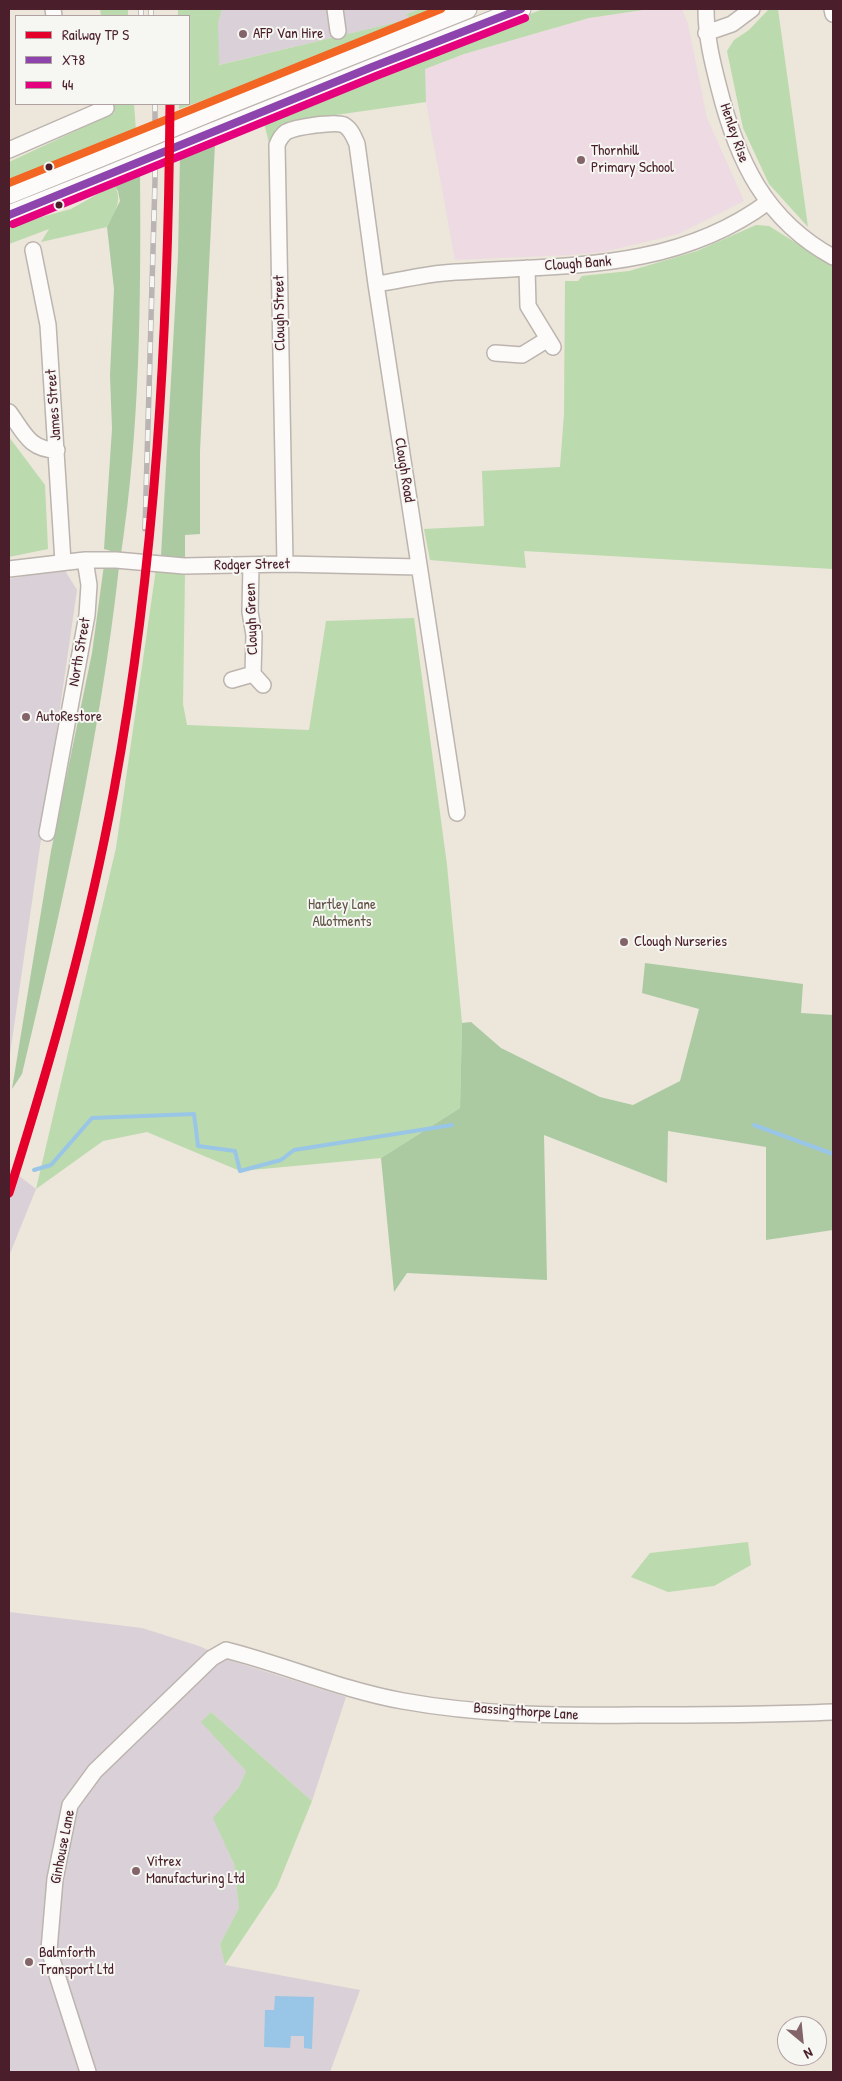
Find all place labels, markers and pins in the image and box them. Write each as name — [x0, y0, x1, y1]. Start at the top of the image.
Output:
place label: AFP Van Hire — [253, 25, 323, 43]
marker: AFP Van Hire — [237, 28, 249, 40]
place label: Thornhill Primary School — [591, 142, 674, 177]
marker: Thornhill Primary School — [575, 154, 587, 166]
unlabelled marker — [44, 162, 54, 172]
unlabelled marker — [54, 200, 64, 210]
place label: AutoRestore — [36, 708, 102, 726]
marker: AutoRestore — [20, 711, 32, 723]
place label: Clough Nurseries — [634, 933, 727, 951]
marker: Clough Nurseries — [618, 936, 630, 948]
place label: Vitrex Manufacturing Ltd — [146, 1853, 244, 1888]
marker: Vitrex Manufacturing Ltd — [130, 1865, 142, 1877]
place label: Balmforth Transport Ltd — [39, 1944, 114, 1979]
marker: Balmforth Transport Ltd — [23, 1956, 35, 1968]

